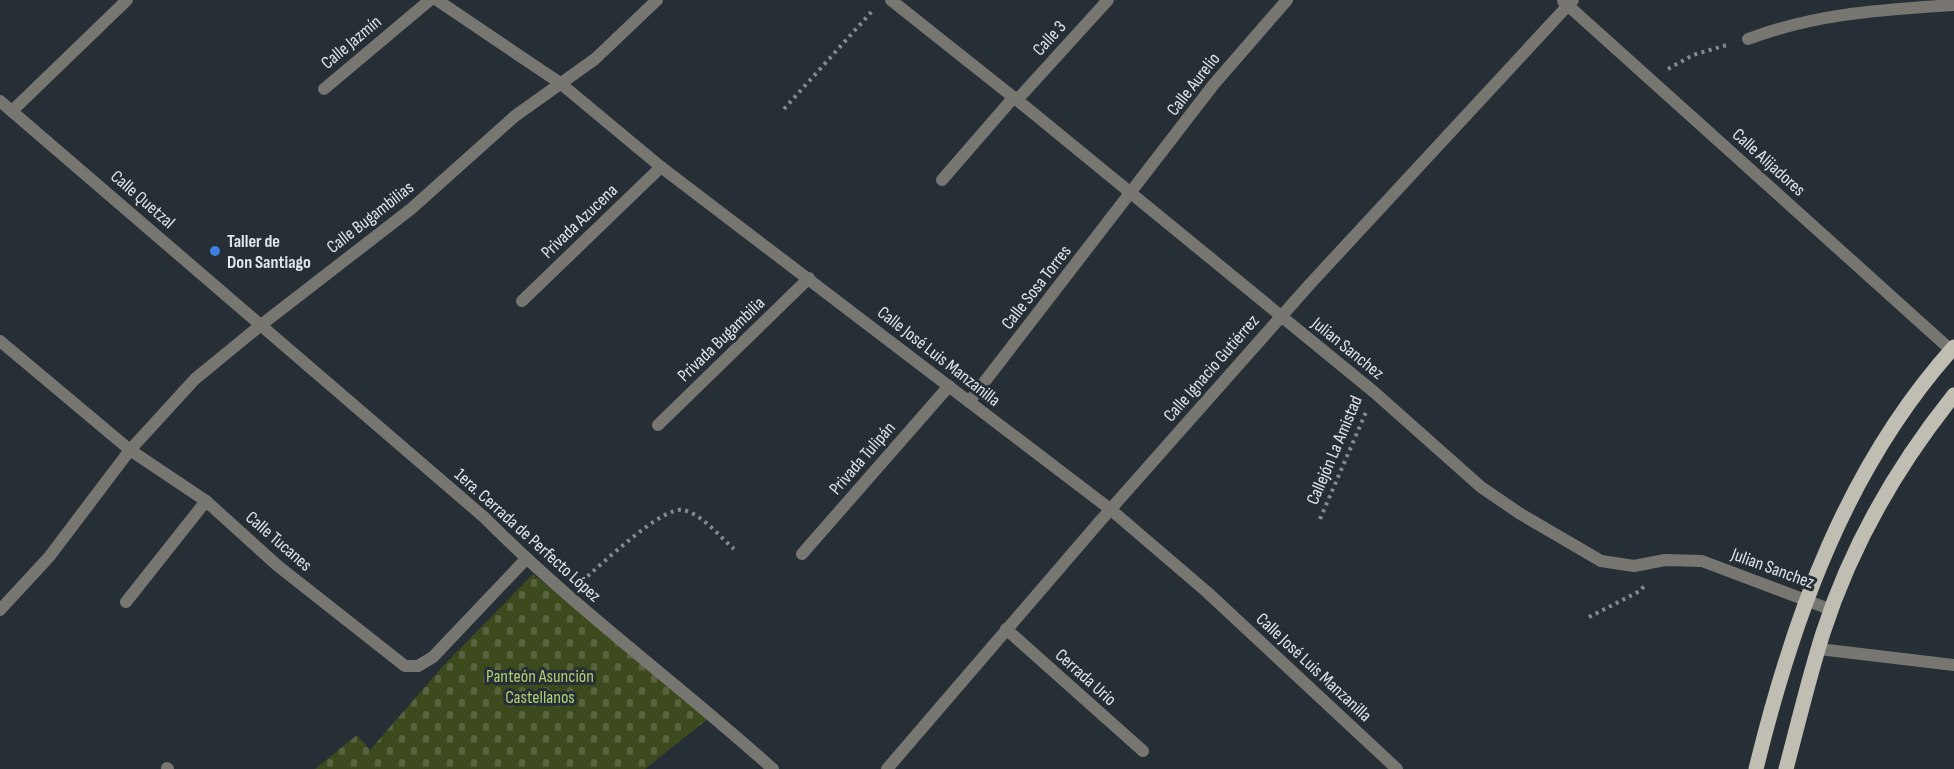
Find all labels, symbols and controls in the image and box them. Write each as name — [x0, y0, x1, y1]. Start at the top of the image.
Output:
street label: Calle Jazmín — [317, 11, 386, 74]
street label: Calle 3 — [1028, 17, 1070, 60]
street label: Calle Aurelio — [1162, 49, 1224, 120]
street label: Calle Alijadores — [1728, 124, 1809, 201]
street label: Calle Quetzal — [106, 166, 179, 233]
street label: Calle Bugambilias — [323, 177, 418, 258]
street label: Privada Azucena — [537, 180, 622, 263]
place label: Taller de Don Santiago — [227, 231, 311, 273]
street label: Calle Sosa Torres — [997, 241, 1076, 334]
marker: Taller de Don Santiago — [208, 244, 222, 258]
street label: Privada Bugambilia — [673, 293, 769, 386]
street label: Calle José Luis Manzanilla — [873, 302, 1004, 411]
street label: Calle Ignacio Gutiérrez — [1159, 310, 1264, 426]
street label: Julian Sanchez — [1307, 312, 1388, 384]
street label: Callejón La Amistad — [1302, 393, 1367, 508]
street label: Privada Tulipán — [825, 418, 900, 499]
street label: 1era. Cerrada de Perfecto López — [450, 464, 605, 607]
street label: Calle Tucanes — [241, 507, 316, 576]
street label: Julian Sanchez — [1728, 543, 1818, 593]
street label: Calle José Luis Manzanilla — [1252, 608, 1376, 726]
street label: Cerrada Urio — [1051, 644, 1121, 710]
park label: Panteón Asunción Castellanos — [486, 666, 594, 708]

